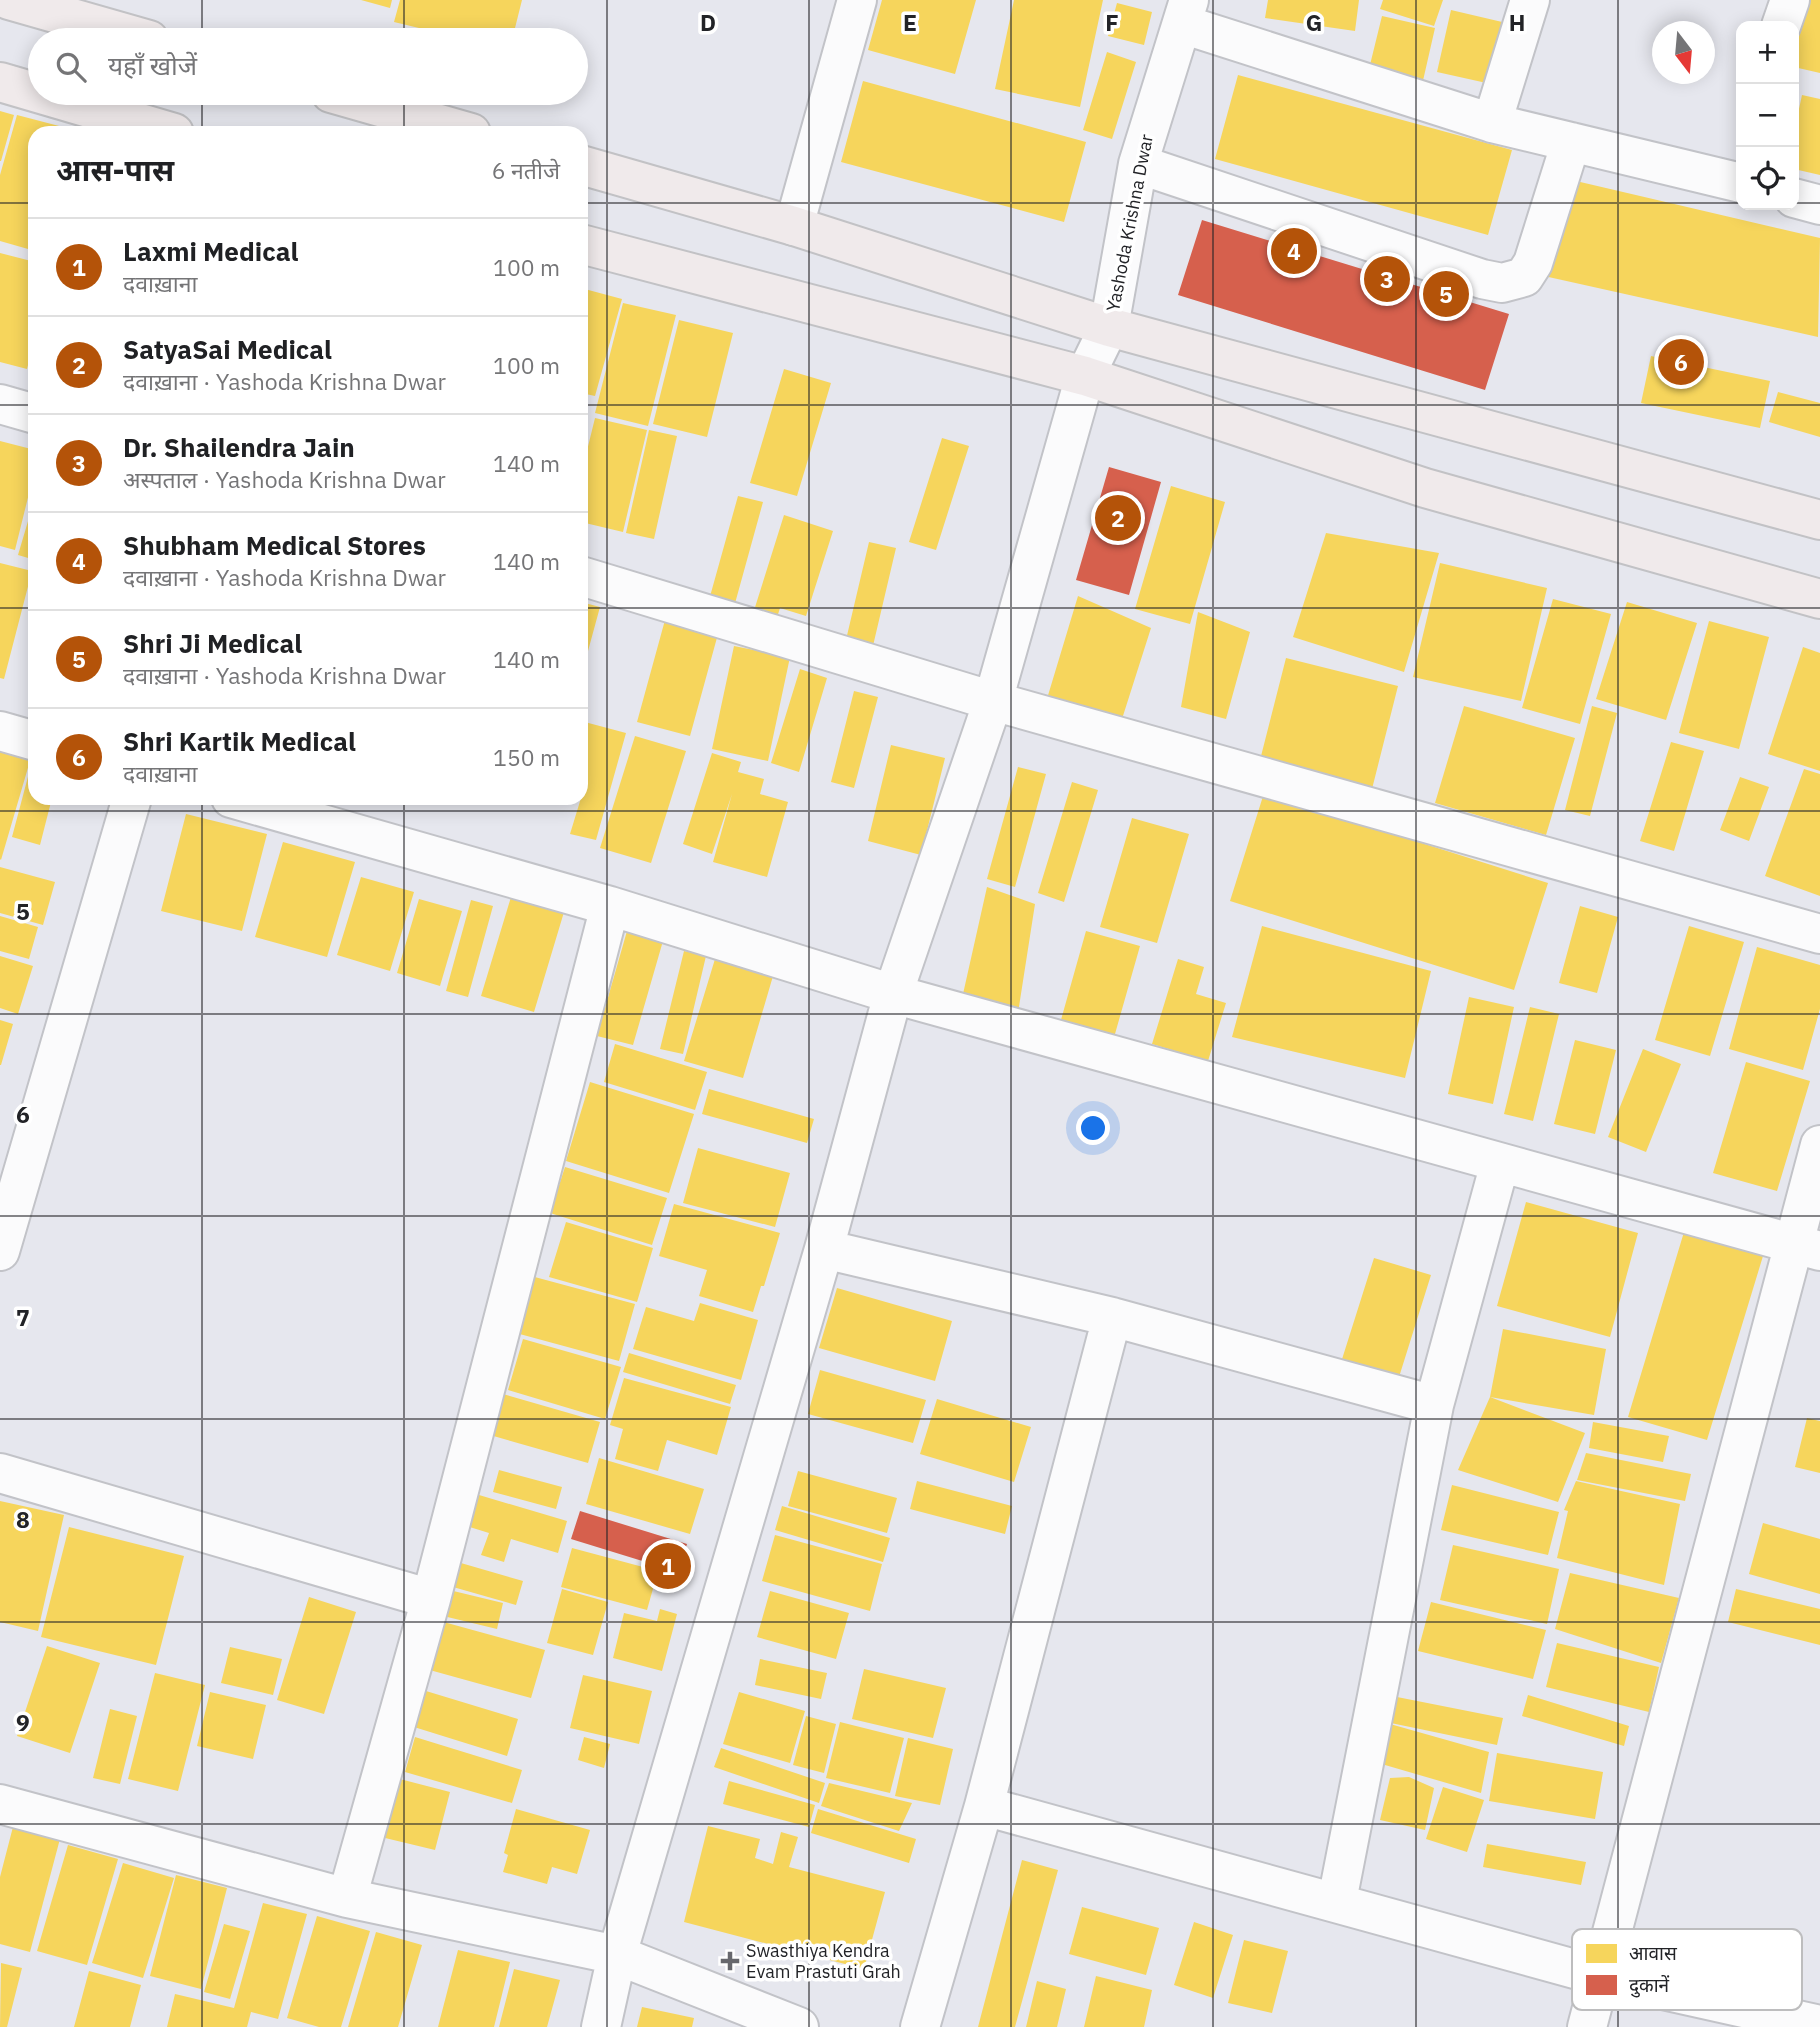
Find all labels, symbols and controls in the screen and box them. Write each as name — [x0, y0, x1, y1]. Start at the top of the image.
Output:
text: D — [700, 7, 716, 37]
text: E — [903, 7, 917, 37]
text: F — [1105, 7, 1119, 37]
text: G — [1306, 7, 1322, 37]
text: H — [1509, 7, 1525, 37]
north arrow — [1652, 21, 1715, 84]
map controls — [1736, 21, 1799, 210]
button: + — [1736, 21, 1799, 84]
search box — [28, 28, 588, 105]
icon: search — [52, 48, 90, 86]
text: यहाँ खोजें — [108, 48, 197, 82]
button: − — [1736, 84, 1799, 147]
street label: Yashoda Krishna Dwar — [1101, 132, 1158, 314]
button: locate — [1736, 147, 1799, 210]
text: आस-पास — [56, 150, 174, 189]
text: 6 नतीजे — [492, 155, 560, 185]
pin: 4 — [1271, 225, 1317, 277]
text: Laxmi Medical — [123, 234, 298, 268]
text: 1 — [72, 252, 86, 282]
text: 100 m — [493, 252, 560, 282]
pin: 3 — [1364, 253, 1410, 305]
text: दवाख़ाना — [123, 268, 197, 298]
pin: 5 — [1423, 268, 1469, 320]
text: SatyaSai Medical — [123, 332, 332, 366]
pin: 6 — [1658, 336, 1704, 388]
text: 2 — [72, 350, 86, 380]
text: 100 m — [493, 350, 560, 380]
text: दवाख़ाना · Yashoda Krishna Dwar — [123, 366, 446, 396]
text: Dr. Shailendra Jain — [123, 430, 355, 464]
text: 3 — [72, 448, 86, 478]
text: 140 m — [493, 448, 560, 478]
text: अस्पताल · Yashoda Krishna Dwar — [123, 464, 446, 494]
pin: 2 — [1095, 492, 1141, 544]
text: Shubham Medical Stores — [123, 528, 426, 562]
text: 4 — [72, 546, 86, 576]
text: 140 m — [493, 546, 560, 576]
text: दवाख़ाना · Yashoda Krishna Dwar — [123, 562, 446, 592]
text: Shri Ji Medical — [123, 626, 302, 660]
text: 5 — [72, 644, 86, 674]
text: 140 m — [493, 644, 560, 674]
text: दवाख़ाना · Yashoda Krishna Dwar — [123, 660, 446, 690]
text: Shri Kartik Medical — [123, 724, 356, 758]
text: 6 — [72, 742, 86, 772]
text: 150 m — [493, 742, 560, 772]
text: दवाख़ाना — [123, 758, 197, 788]
text: 5 — [16, 896, 30, 926]
text: 6 — [16, 1099, 30, 1129]
your location — [1076, 1111, 1110, 1145]
text: 7 — [16, 1302, 30, 1332]
text: 8 — [16, 1504, 30, 1534]
pin: 1 — [645, 1540, 691, 1592]
text: 9 — [16, 1707, 30, 1737]
legend — [1572, 1929, 1802, 2010]
place label: Swasthiya Kendra Evam Prastuti Grah — [746, 1939, 901, 1983]
text: आवास — [1629, 1941, 1678, 1965]
marker: Swasthiya Kendra Evam Prastuti Grah — [720, 1951, 740, 1971]
text: दुकानें — [1629, 1973, 1670, 1998]

